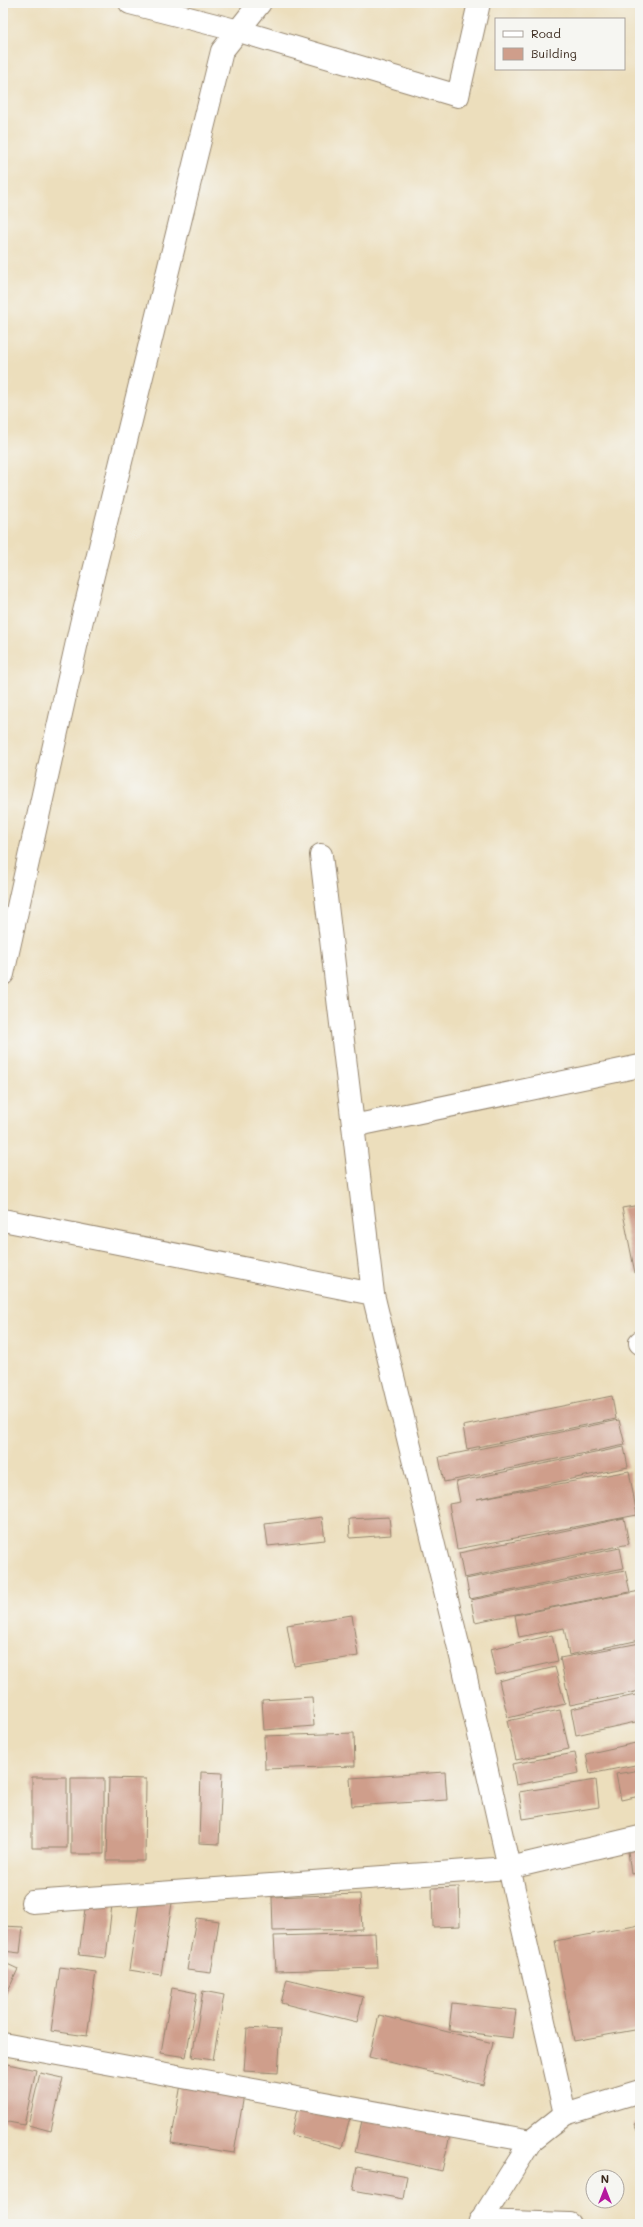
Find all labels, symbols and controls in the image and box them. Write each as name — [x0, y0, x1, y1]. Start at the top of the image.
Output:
legend — [495, 18, 625, 70]
text: Road — [531, 25, 561, 41]
text: Building — [531, 45, 577, 61]
north arrow — [585, 2169, 625, 2209]
text: N — [601, 2171, 609, 2186]

